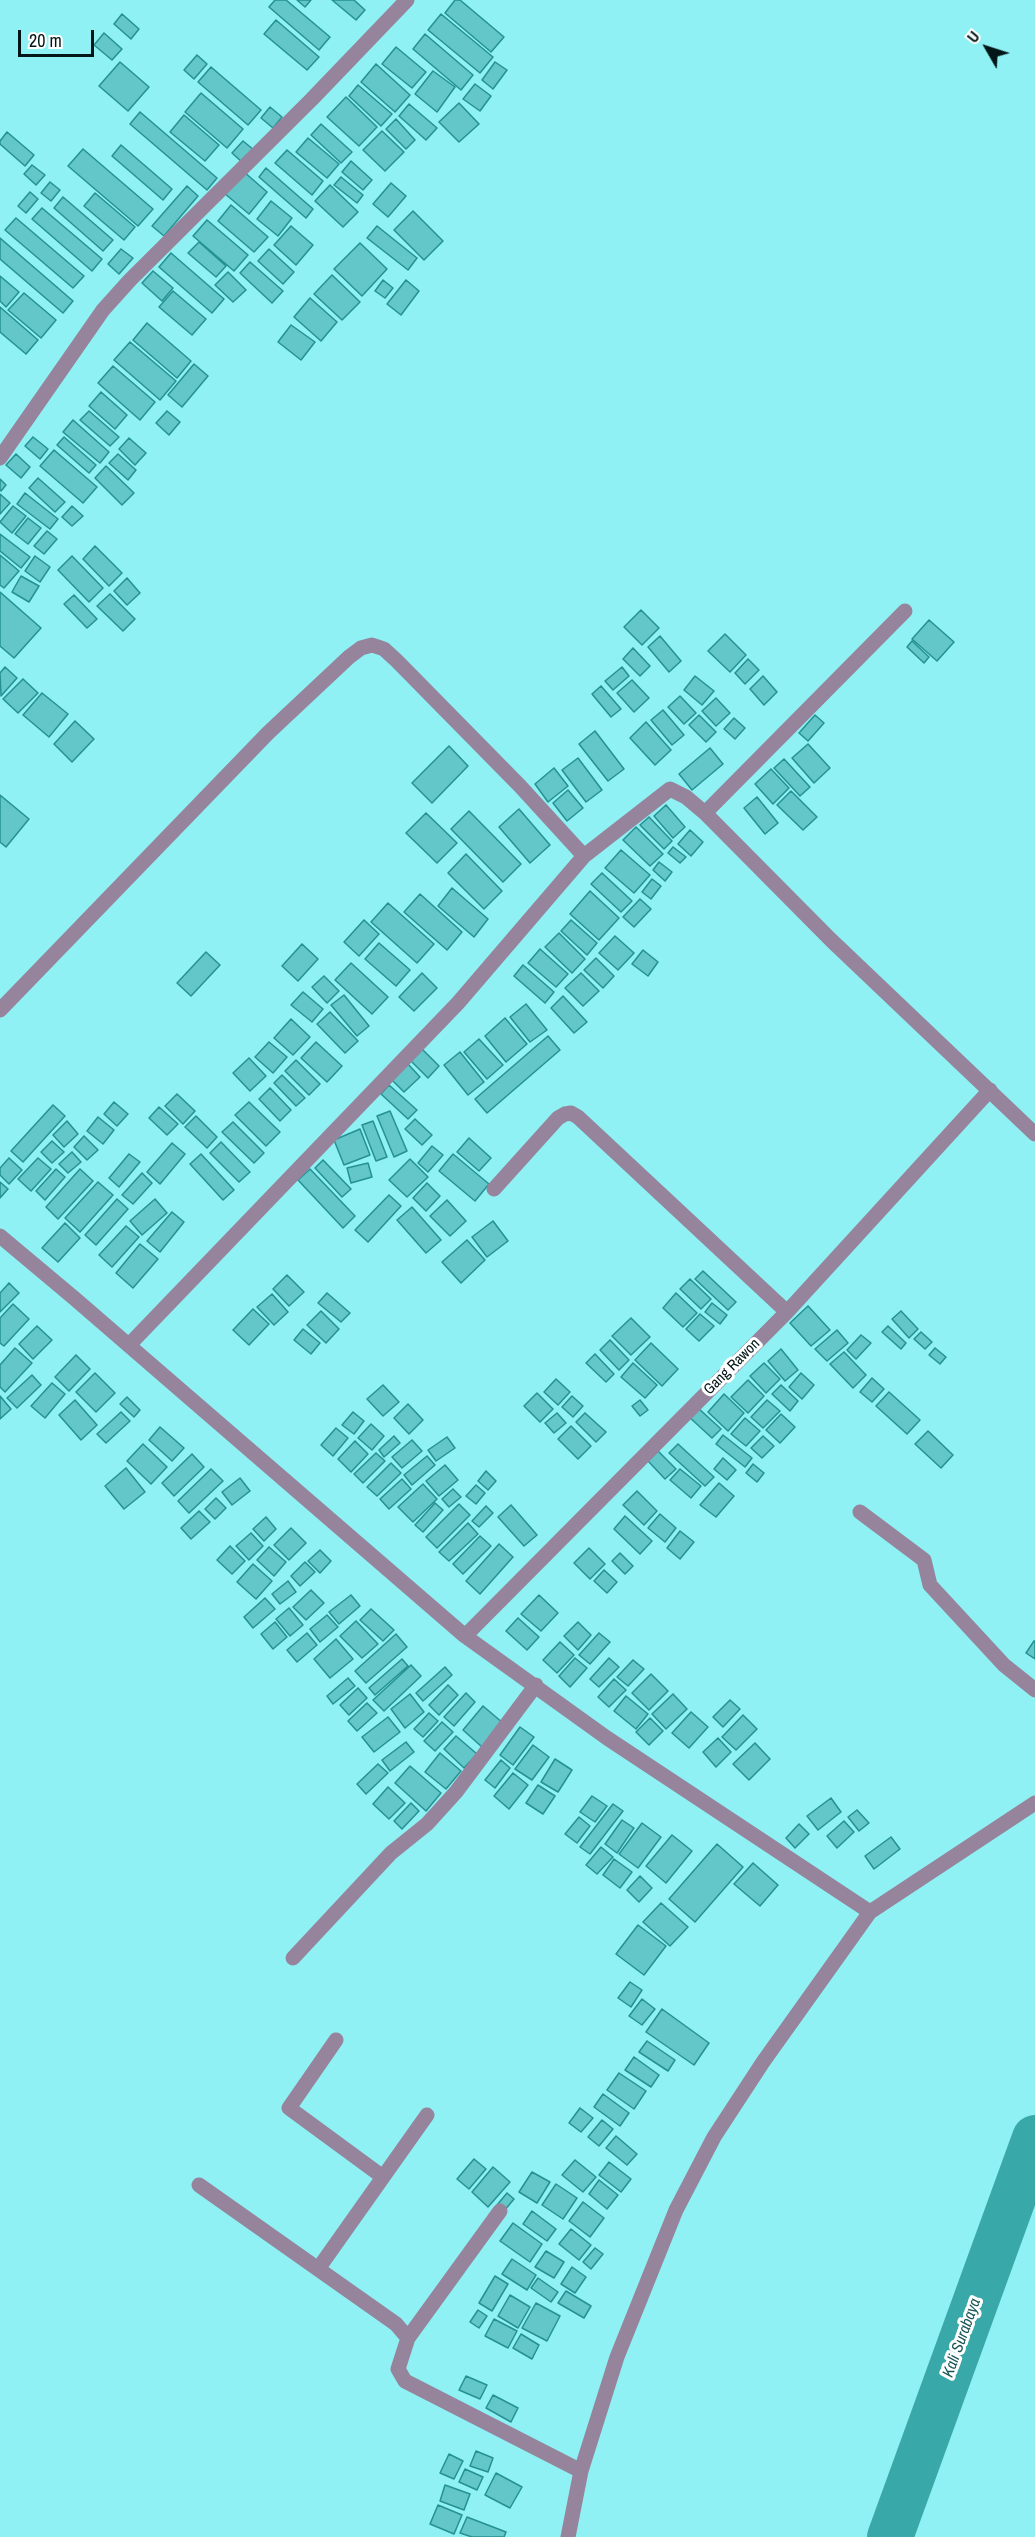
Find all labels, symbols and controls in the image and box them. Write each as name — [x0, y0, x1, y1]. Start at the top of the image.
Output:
scale bar — [21, 18, 98, 56]
north arrow — [957, 18, 1017, 78]
text: U — [961, 26, 985, 47]
text: 20 m — [29, 28, 62, 53]
street label: Gang Rawon — [700, 1335, 764, 1399]
water label: Kali Surabaya — [939, 2296, 985, 2380]

